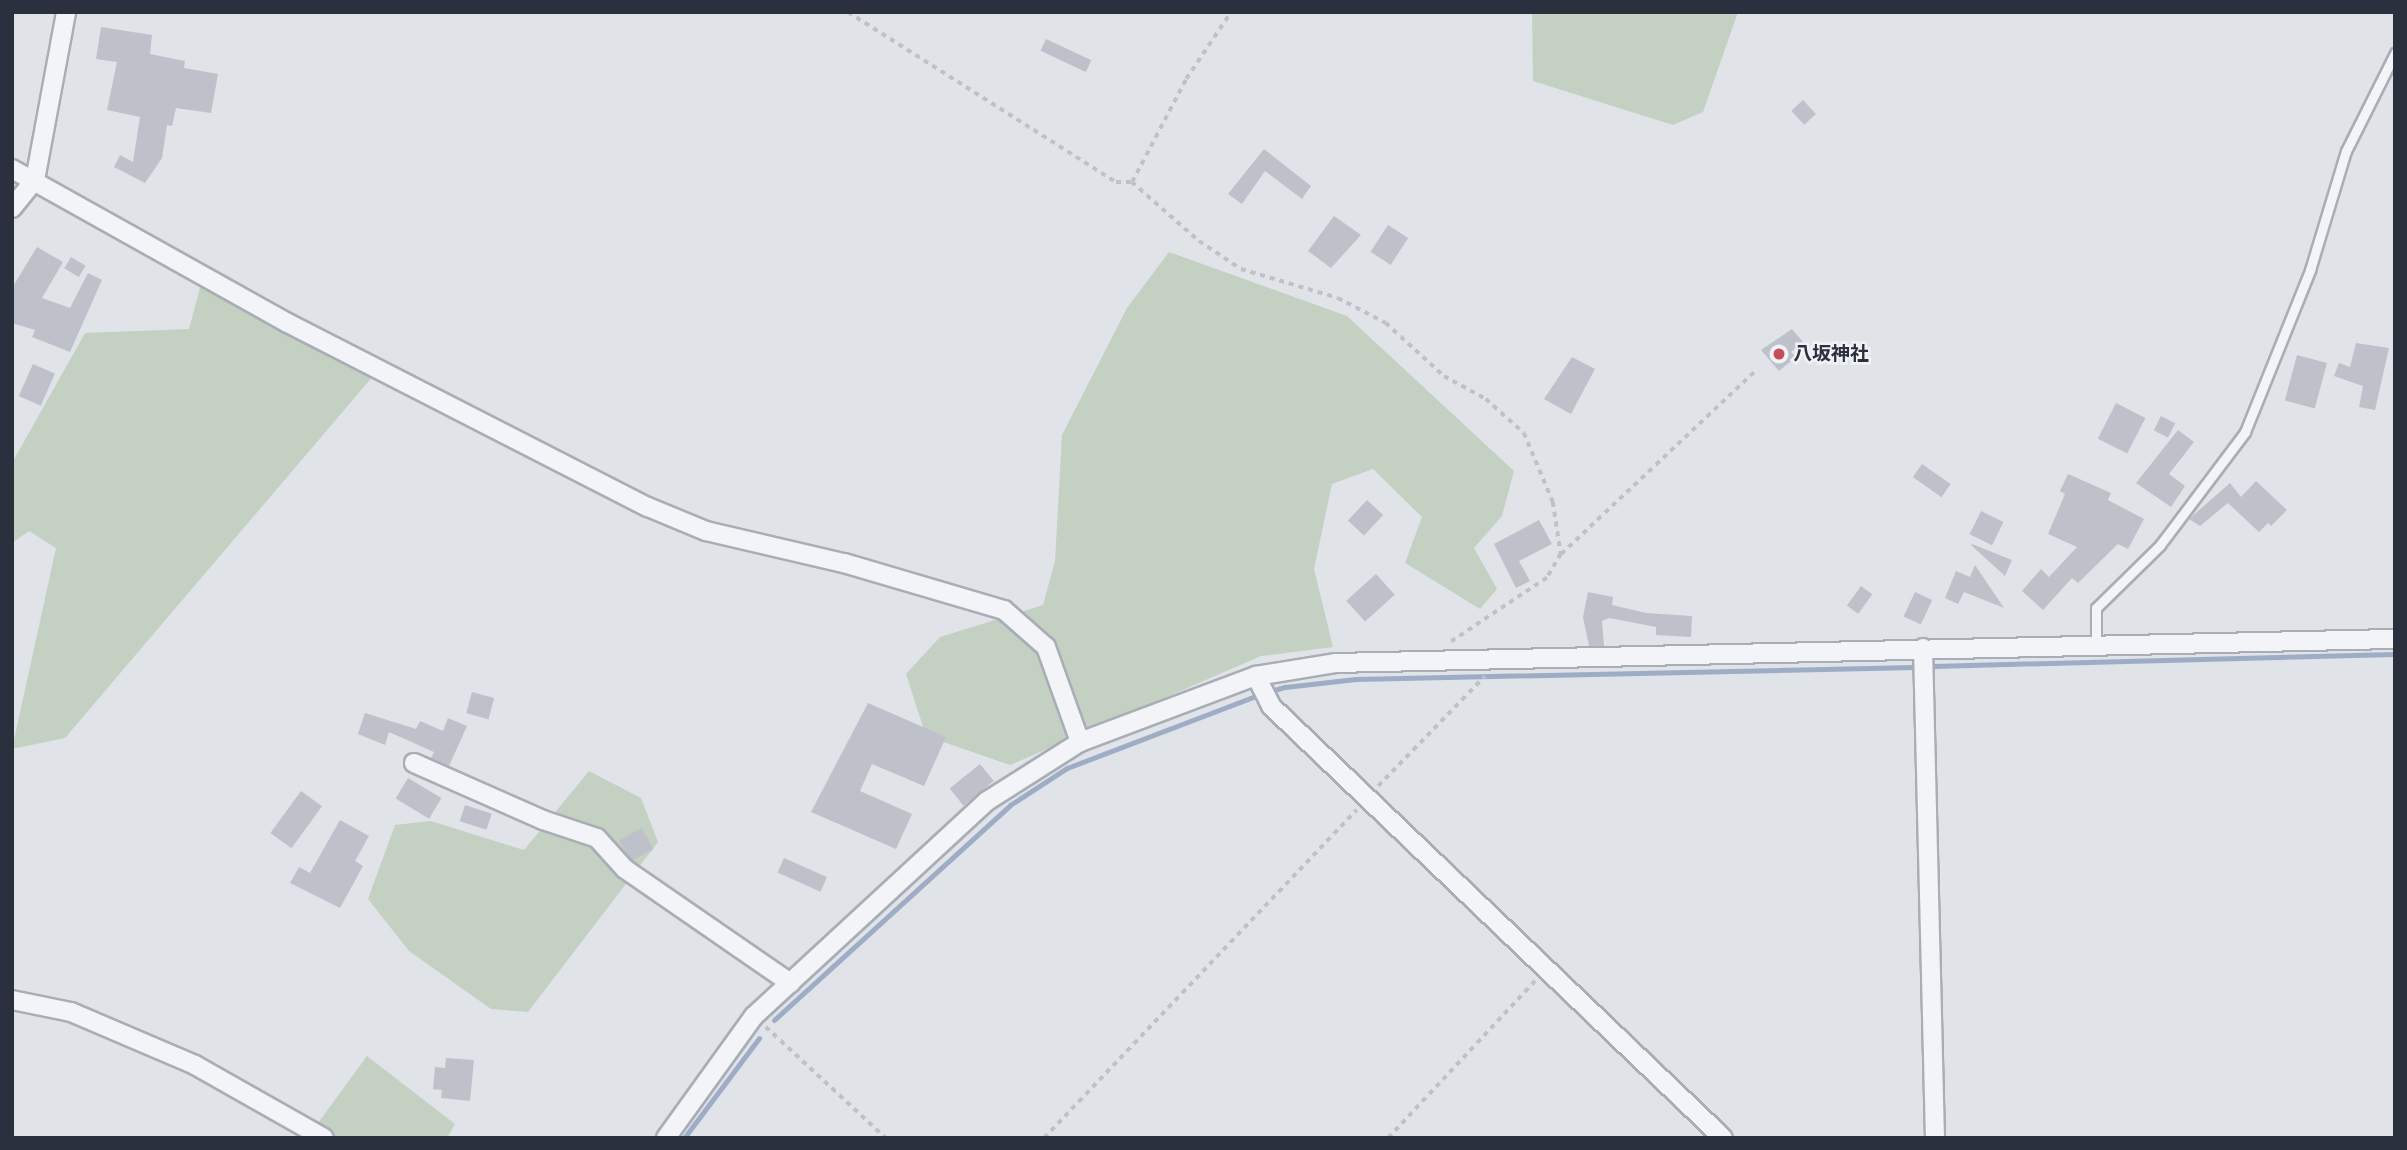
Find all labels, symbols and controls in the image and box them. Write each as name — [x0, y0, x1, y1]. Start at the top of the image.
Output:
place label: 八坂神社 — [1793, 343, 1869, 365]
marker: 八坂神社 — [1771, 346, 1787, 362]

